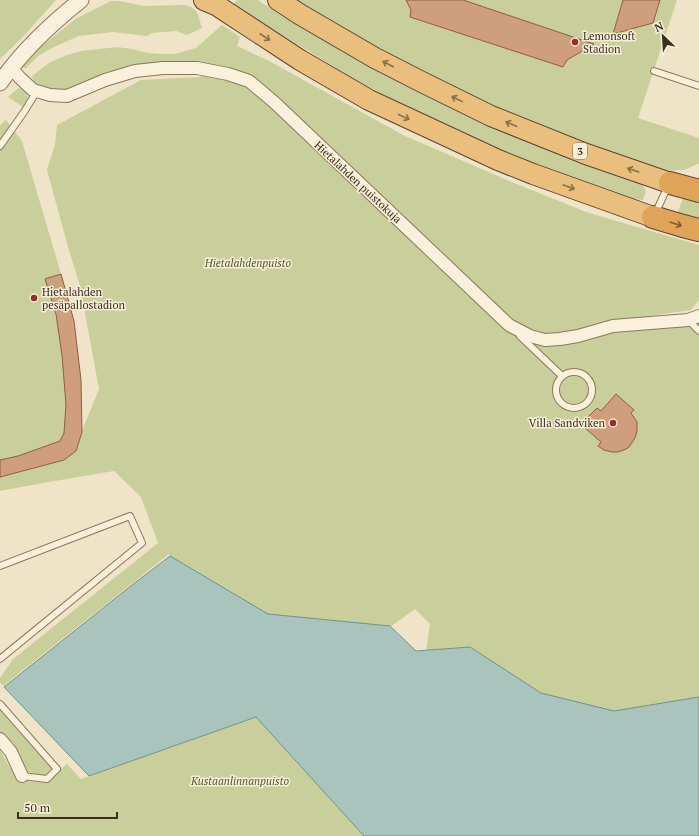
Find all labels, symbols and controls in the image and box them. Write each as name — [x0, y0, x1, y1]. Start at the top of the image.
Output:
north arrow — [643, 16, 683, 56]
text: N — [652, 19, 666, 35]
place label: Lemonsoft Stadion — [583, 29, 635, 56]
one-way arrow — [259, 33, 270, 41]
marker: Lemonsoft Stadion — [570, 37, 580, 47]
one-way arrow — [382, 60, 394, 67]
one-way arrow — [451, 95, 463, 102]
one-way arrow — [398, 114, 410, 121]
one-way arrow — [506, 119, 518, 127]
street label: Hietalahden puistokuja — [311, 138, 405, 226]
road number: 3 — [573, 143, 587, 159]
one-way arrow — [626, 166, 639, 173]
one-way arrow — [563, 184, 576, 191]
one-way arrow — [669, 221, 682, 228]
park label: Hietalahdenpuisto — [204, 256, 292, 270]
place label: Hietalahden pesäpallostadion — [42, 285, 125, 312]
marker: Hietalahden pesäpallostadion — [29, 293, 39, 303]
place label: Villa Sandviken — [529, 416, 605, 430]
marker: Villa Sandviken — [608, 418, 618, 428]
park label: Kustaanlinnanpuisto — [190, 774, 289, 788]
scale bar — [18, 794, 117, 820]
text: 50 m — [24, 800, 51, 815]

